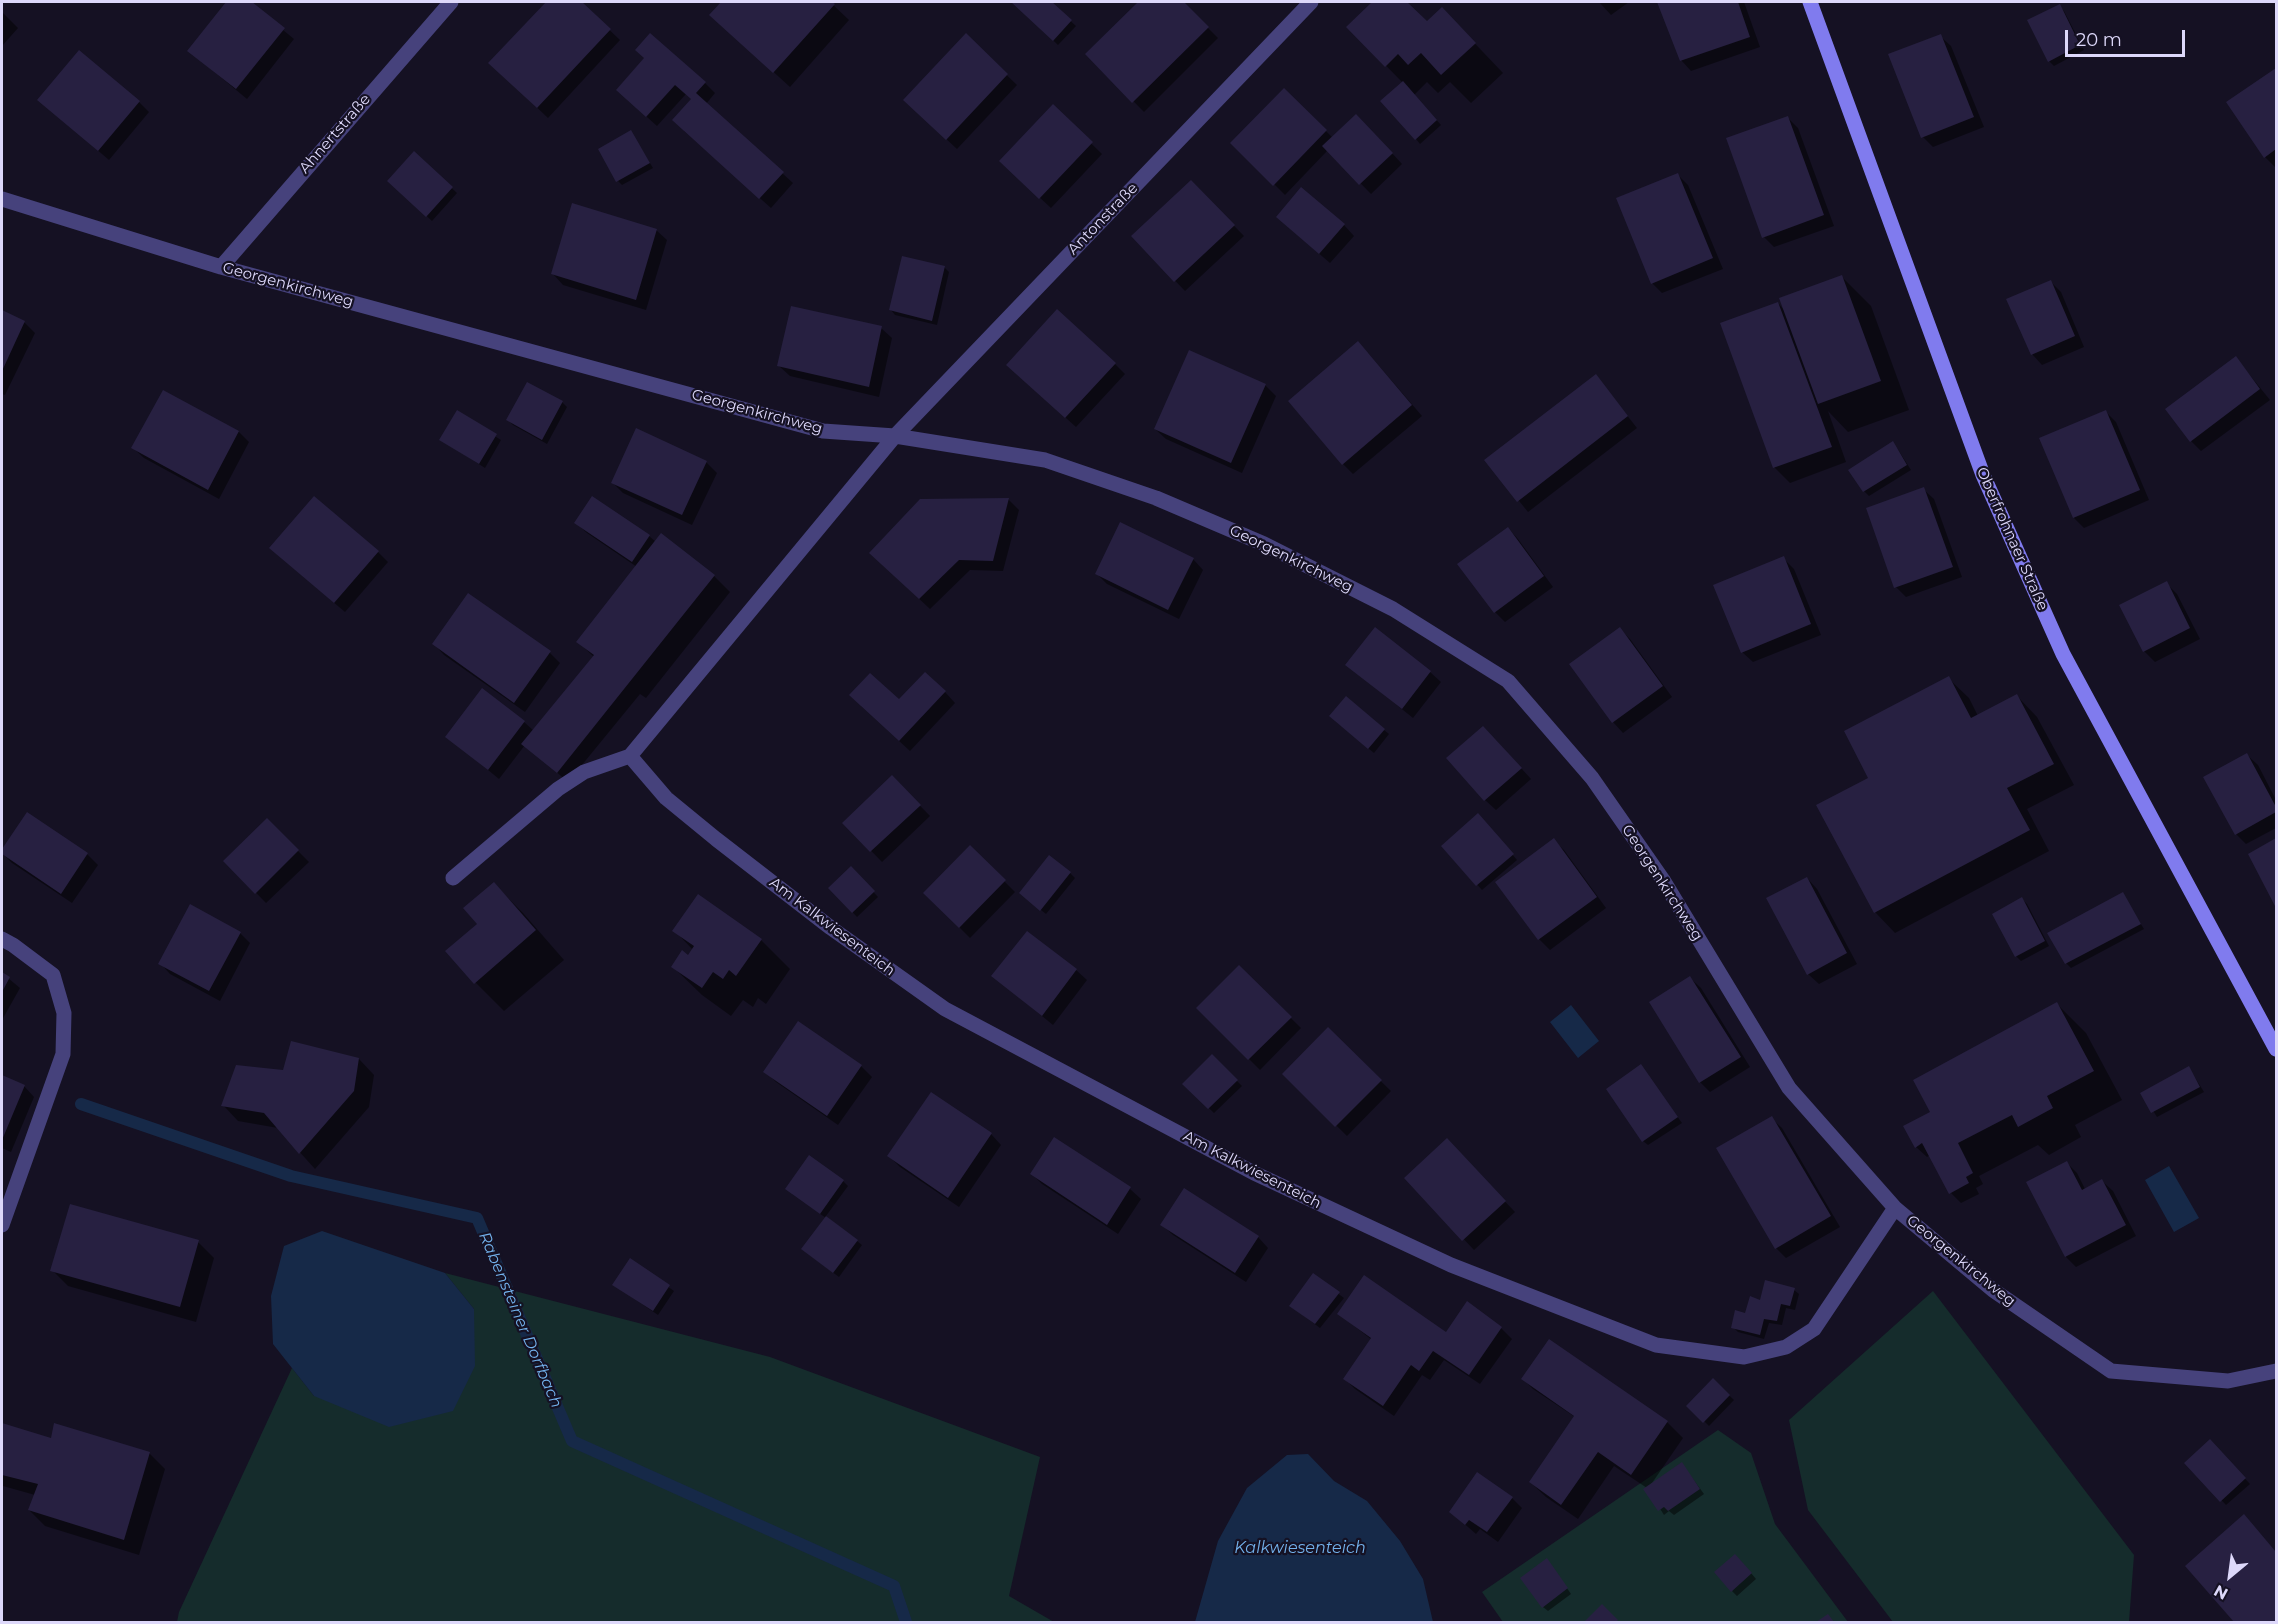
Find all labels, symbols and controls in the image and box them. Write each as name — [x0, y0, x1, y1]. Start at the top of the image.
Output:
scale bar — [2068, 18, 2188, 56]
text: 20 m — [2076, 29, 2122, 51]
street label: Ahnertstraße — [296, 91, 374, 177]
street label: Antonstraße — [1064, 179, 1142, 259]
street label: Georgenkirchweg — [221, 259, 355, 311]
street label: Georgenkirchweg — [690, 386, 824, 438]
street label: Oberfrohnaer Straße — [1972, 465, 2052, 613]
street label: Georgenkirchweg — [1226, 521, 1356, 597]
street label: Georgenkirchweg — [1618, 822, 1706, 944]
street label: Am Kalkwiesenteich — [766, 874, 898, 980]
street label: Am Kalkwiesenteich — [1180, 1127, 1324, 1213]
street label: Georgenkirchweg — [1903, 1212, 2019, 1310]
water label: Rabensteiner Dorfbach — [474, 1229, 566, 1411]
water label: Kalkwiesenteich — [1234, 1538, 1366, 1558]
north arrow — [2200, 1546, 2260, 1606]
text: N — [2211, 1581, 2231, 1604]

